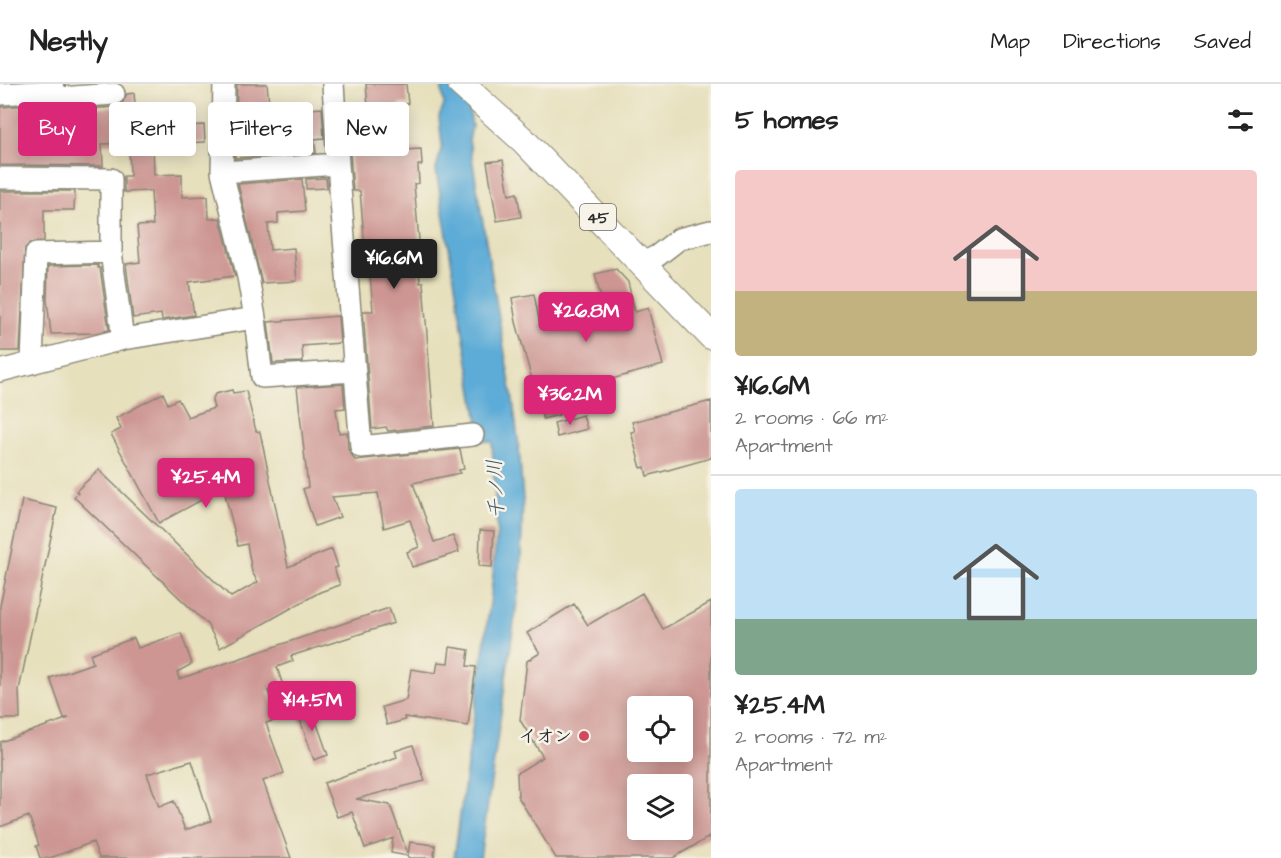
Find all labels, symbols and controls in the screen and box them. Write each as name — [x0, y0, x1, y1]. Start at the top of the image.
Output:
text: Nestly — [30, 22, 108, 61]
text: Map — [990, 27, 1030, 56]
text: Directions — [1063, 27, 1161, 56]
text: Saved — [1194, 27, 1251, 56]
chip: Buy — [18, 102, 97, 156]
chip: Rent — [109, 102, 196, 156]
chip: Filters — [208, 102, 313, 156]
chip: New — [325, 102, 409, 156]
text: 5 homes — [735, 102, 839, 138]
icon: filters — [1224, 104, 1257, 137]
road number: 45 — [580, 204, 616, 230]
icon: home — [942, 209, 1050, 317]
pin: ¥16.6M — [345, 239, 443, 290]
text: ¥16.6M — [365, 244, 423, 272]
pin: ¥26.8M — [537, 292, 635, 343]
text: ¥26.8M — [553, 297, 620, 325]
text: ¥16.6M — [735, 368, 810, 404]
pin: ¥36.2M — [521, 375, 619, 426]
text: ¥36.2M — [538, 380, 602, 408]
text: 2 rooms · 66 m² — [735, 404, 889, 432]
text: Apartment — [735, 432, 833, 460]
pin: ¥25.4M — [157, 458, 255, 509]
water label: 千ノ川 — [480, 458, 512, 520]
text: ¥25.4M — [171, 463, 241, 491]
icon: home — [942, 528, 1050, 636]
pin: ¥14.5M — [263, 681, 361, 732]
text: ¥14.5M — [282, 686, 342, 714]
text: ¥25.4M — [735, 687, 825, 723]
map controls — [627, 696, 693, 840]
button: locate — [627, 696, 693, 762]
text: 2 rooms · 72 m² — [735, 723, 887, 751]
place label: イオン — [518, 724, 572, 749]
marker: イオン — [577, 729, 591, 743]
text: Apartment — [735, 751, 833, 779]
button: layers — [627, 774, 693, 840]

